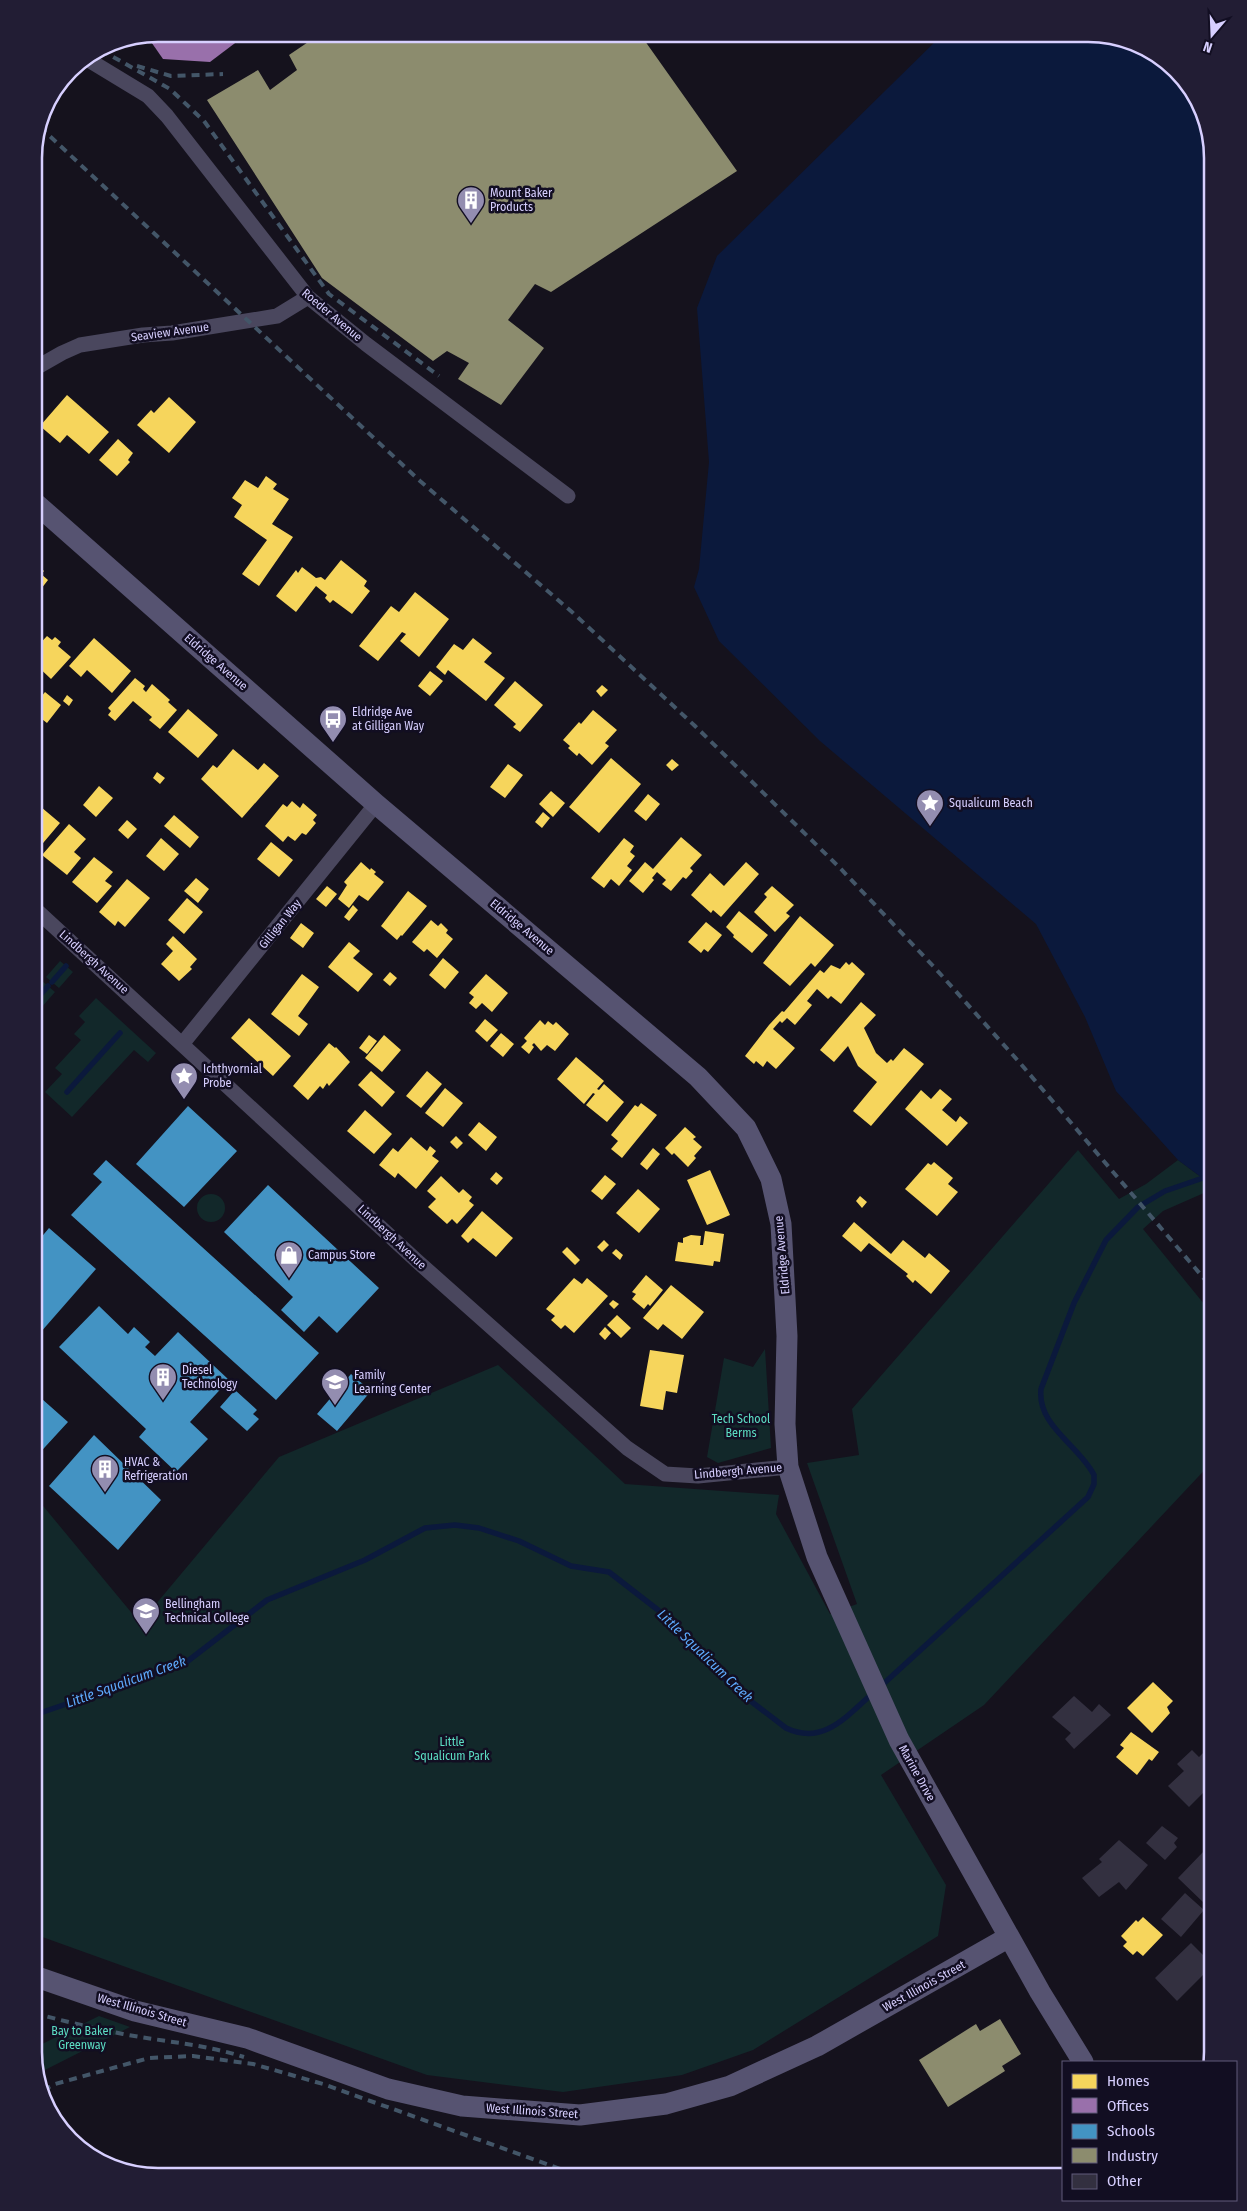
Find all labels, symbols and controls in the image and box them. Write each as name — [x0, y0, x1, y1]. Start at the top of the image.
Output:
north arrow — [1187, 10, 1237, 60]
text: N — [1201, 37, 1215, 56]
building icon: Mount Baker Products — [456, 185, 486, 224]
place label: Mount Baker Products — [490, 186, 553, 214]
street label: Roeder Avenue — [299, 286, 365, 344]
street label: Seaview Avenue — [130, 320, 210, 344]
street label: Eldridge Avenue — [182, 631, 250, 693]
bus stop icon: Eldridge Ave at Gilligan Way — [318, 704, 348, 743]
place label: Eldridge Ave at Gilligan Way — [352, 705, 425, 733]
place icon: Squalicum Beach — [915, 788, 945, 827]
place label: Squalicum Beach — [949, 796, 1033, 810]
street label: Gilligan Way — [256, 896, 305, 951]
street label: Eldridge Avenue — [487, 896, 557, 958]
street label: Lindbergh Avenue — [57, 927, 132, 997]
place icon: Ichthyornial Probe — [169, 1061, 199, 1100]
place label: Ichthyornial Probe — [203, 1062, 262, 1090]
street label: Lindbergh Avenue — [355, 1202, 429, 1272]
street label: Eldridge Avenue — [772, 1215, 792, 1295]
shop icon: Campus Store — [274, 1240, 304, 1279]
place label: Campus Store — [308, 1248, 376, 1262]
building icon: Diesel Technology — [148, 1362, 178, 1401]
place label: Diesel Technology — [182, 1363, 238, 1391]
school or university icon: Family Learning Center — [320, 1367, 350, 1406]
place label: Family Learning Center — [354, 1368, 432, 1396]
park label: Tech School Berms — [712, 1412, 770, 1440]
building icon: HVAC & Refrigeration — [90, 1454, 120, 1493]
place label: HVAC & Refrigeration — [124, 1455, 188, 1483]
street label: Lindbergh Avenue — [693, 1460, 783, 1482]
school or university icon: Bellingham Technical College — [131, 1596, 161, 1635]
place label: Bellingham Technical College — [165, 1597, 249, 1625]
water label: Little Squalicum Creek — [654, 1606, 756, 1706]
water label: Little Squalicum Creek — [64, 1652, 188, 1712]
park label: Little Squalicum Park — [414, 1735, 490, 1763]
street label: Marine Drive — [896, 1742, 938, 1804]
street label: West Illinois Street — [880, 1957, 968, 2014]
street label: West Illinois Street — [96, 1991, 188, 2029]
park label: Bay to Baker Greenway — [51, 2024, 113, 2052]
legend — [1062, 2061, 1237, 2201]
text: Homes — [1107, 2072, 1149, 2090]
text: Offices — [1107, 2097, 1149, 2115]
street label: West Illinois Street — [485, 2101, 579, 2121]
text: Schools — [1107, 2122, 1155, 2140]
text: Industry — [1107, 2147, 1158, 2165]
text: Other — [1107, 2172, 1143, 2190]

